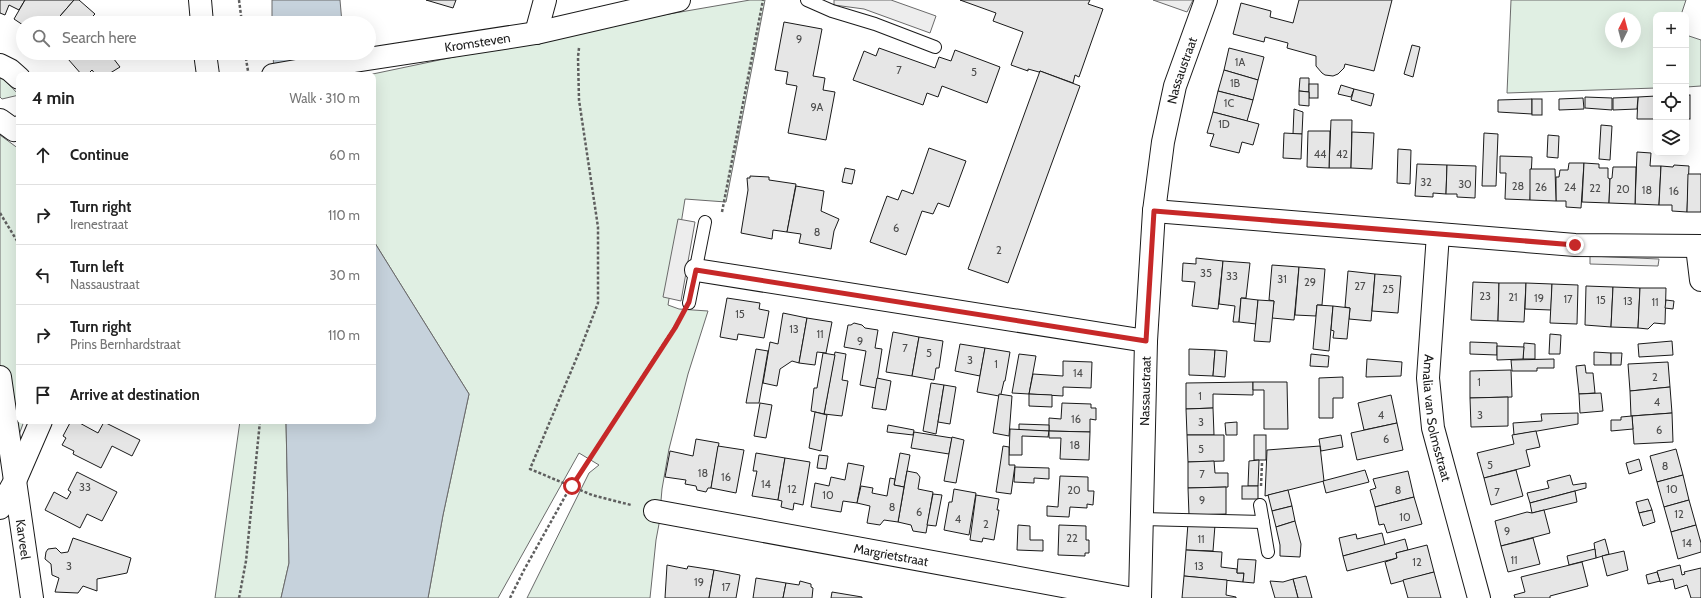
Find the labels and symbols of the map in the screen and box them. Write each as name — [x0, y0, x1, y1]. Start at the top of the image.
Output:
north arrow — [1605, 12, 1641, 48]
street label: Kromsteven — [443, 29, 511, 55]
house number: 9 — [796, 32, 802, 46]
street label: Nassaustraat — [1163, 34, 1200, 105]
house number: 1A — [1235, 55, 1245, 69]
house number: 7 — [896, 63, 902, 77]
house number: 5 — [971, 65, 977, 79]
house number: 1B — [1230, 76, 1241, 90]
house number: 1C — [1224, 96, 1234, 110]
house number: 9A — [811, 100, 824, 114]
house number: 1D — [1218, 117, 1230, 131]
house number: 44 — [1314, 147, 1327, 161]
house number: 42 — [1336, 147, 1348, 161]
house number: 32 — [1420, 175, 1432, 189]
house number: 30 — [1458, 177, 1472, 191]
house number: 28 — [1512, 179, 1524, 193]
house number: 26 — [1535, 180, 1547, 194]
house number: 24 — [1564, 180, 1577, 194]
house number: 22 — [1589, 181, 1601, 195]
house number: 20 — [1616, 182, 1630, 196]
house number: 18 — [1642, 183, 1652, 197]
house number: 16 — [1669, 184, 1679, 198]
house number: 6 — [893, 221, 899, 235]
house number: 8 — [814, 225, 820, 239]
route end — [1566, 236, 1584, 254]
house number: 2 — [996, 243, 1002, 257]
house number: 35 — [1200, 266, 1212, 280]
house number: 33 — [1226, 269, 1238, 283]
house number: 31 — [1277, 272, 1287, 286]
house number: 29 — [1304, 275, 1316, 289]
house number: 27 — [1354, 279, 1366, 293]
house number: 25 — [1382, 282, 1394, 296]
house number: 23 — [1479, 289, 1491, 303]
house number: 21 — [1508, 290, 1518, 304]
house number: 19 — [1534, 291, 1544, 305]
house number: 17 — [1563, 292, 1573, 306]
house number: 15 — [1596, 293, 1606, 307]
house number: 13 — [1623, 294, 1633, 308]
house number: 11 — [1651, 295, 1659, 309]
house number: 15 — [735, 307, 745, 321]
house number: 13 — [789, 322, 799, 336]
house number: 11 — [816, 327, 824, 341]
house number: 9 — [857, 334, 863, 348]
house number: 7 — [902, 341, 908, 355]
house number: 5 — [926, 346, 932, 360]
house number: 3 — [967, 353, 973, 367]
street label: Amalia van Solmsstraat — [1420, 354, 1455, 484]
street label: Nassaustraat — [1136, 355, 1154, 426]
house number: 1 — [994, 357, 998, 371]
house number: 14 — [1073, 366, 1084, 380]
house number: 2 — [1652, 370, 1658, 384]
house number: 1 — [1477, 375, 1481, 389]
house number: 1 — [1198, 389, 1202, 403]
house number: 4 — [1654, 395, 1661, 409]
house number: 4 — [1378, 408, 1385, 422]
house number: 3 — [1477, 408, 1483, 422]
house number: 16 — [1071, 412, 1081, 426]
house number: 3 — [1198, 415, 1204, 429]
house number: 6 — [1656, 423, 1662, 437]
house number: 6 — [1383, 432, 1389, 446]
house number: 18 — [1070, 438, 1080, 452]
house number: 5 — [1198, 442, 1204, 456]
house number: 5 — [1487, 458, 1493, 472]
house number: 8 — [1662, 459, 1668, 473]
house number: 18 — [698, 466, 708, 480]
house number: 7 — [1199, 467, 1205, 481]
house number: 16 — [721, 470, 731, 484]
route start — [563, 477, 581, 495]
house number: 14 — [761, 477, 772, 491]
house number: 33 — [79, 480, 91, 494]
house number: 12 — [787, 482, 797, 496]
house number: 10 — [1666, 482, 1678, 496]
house number: 20 — [1067, 483, 1081, 497]
house number: 8 — [1395, 483, 1401, 497]
house number: 7 — [1494, 485, 1500, 499]
house number: 10 — [822, 488, 834, 502]
house number: 9 — [1199, 493, 1205, 507]
house number: 8 — [889, 500, 895, 514]
house number: 6 — [916, 505, 922, 519]
house number: 12 — [1674, 507, 1684, 521]
house number: 10 — [1399, 510, 1411, 524]
house number: 4 — [955, 512, 962, 526]
house number: 2 — [983, 517, 989, 531]
street label: Karveel — [13, 518, 34, 560]
house number: 9 — [1504, 524, 1510, 538]
house number: 22 — [1066, 531, 1078, 545]
house number: 11 — [1197, 532, 1205, 546]
house number: 14 — [1682, 536, 1693, 550]
street label: Margrietstraat — [852, 540, 930, 569]
house number: 11 — [1510, 553, 1518, 567]
house number: 12 — [1412, 555, 1422, 569]
house number: 3 — [66, 559, 72, 573]
house number: 13 — [1194, 559, 1204, 573]
house number: 19 — [694, 575, 704, 589]
house number: 17 — [721, 580, 731, 594]

